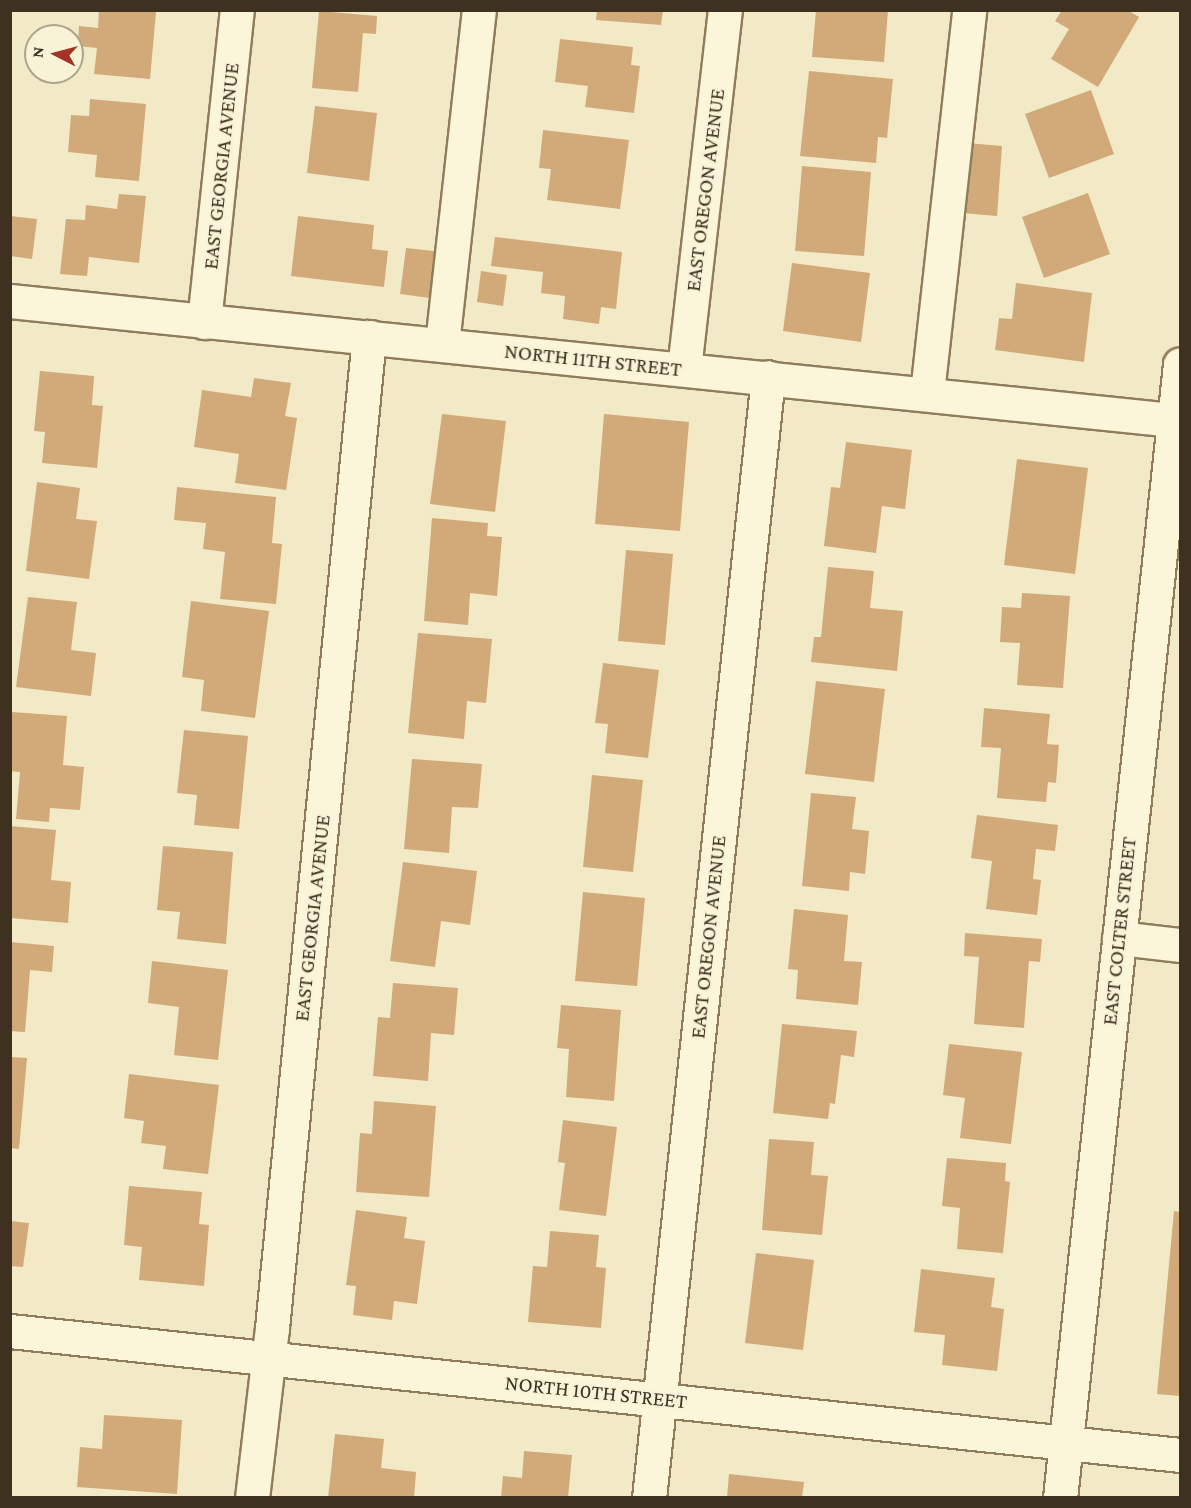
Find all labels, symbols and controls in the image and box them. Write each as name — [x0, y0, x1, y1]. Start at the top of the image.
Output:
north arrow — [24, 24, 84, 84]
text: N — [29, 46, 47, 59]
street label: EAST GEORGIA AVENUE — [198, 61, 244, 271]
street label: EAST OREGON AVENUE — [680, 87, 730, 293]
street label: NORTH 11TH STREET — [503, 338, 683, 382]
street label: EAST GEORGIA AVENUE — [289, 813, 335, 1023]
street label: EAST OREGON AVENUE — [685, 834, 731, 1040]
street label: EAST COLTER STREET — [1097, 836, 1141, 1026]
street label: NORTH 10TH STREET — [504, 1370, 688, 1414]

